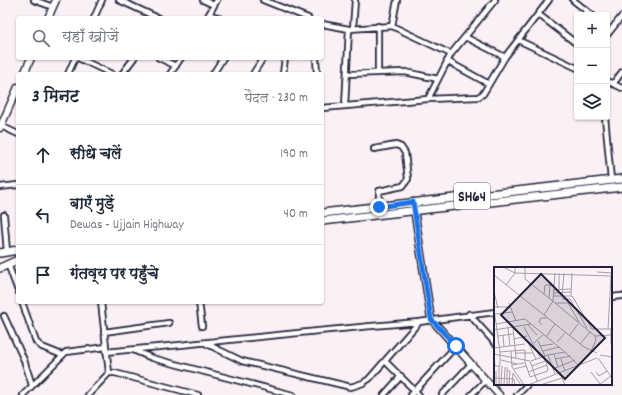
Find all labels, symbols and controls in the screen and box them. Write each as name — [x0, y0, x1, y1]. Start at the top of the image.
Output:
map controls — [574, 12, 610, 120]
button: + — [574, 12, 610, 48]
search box — [16, 16, 324, 60]
icon: search — [30, 27, 52, 49]
text: यहाँ खोजें — [62, 27, 119, 49]
button: − — [574, 48, 610, 84]
button: layers — [574, 84, 610, 120]
text: 3 मिनट — [32, 86, 79, 110]
text: पैदल · 230 m — [244, 89, 308, 108]
icon: ahead — [32, 144, 54, 166]
text: सीधे चलें — [70, 144, 121, 166]
text: 190 m — [280, 145, 308, 164]
road number: SH64 — [454, 183, 490, 209]
text: बाएँ मुड़ें — [70, 194, 114, 216]
route end — [370, 198, 388, 216]
icon: left — [32, 204, 54, 226]
text: 40 m — [284, 205, 308, 224]
text: Dewas - Ujjain Highway — [70, 216, 184, 235]
icon: arrive — [32, 264, 54, 286]
text: गंतव्य पर पहुँचे — [70, 264, 159, 286]
inset map — [494, 267, 612, 385]
route start — [447, 337, 465, 355]

